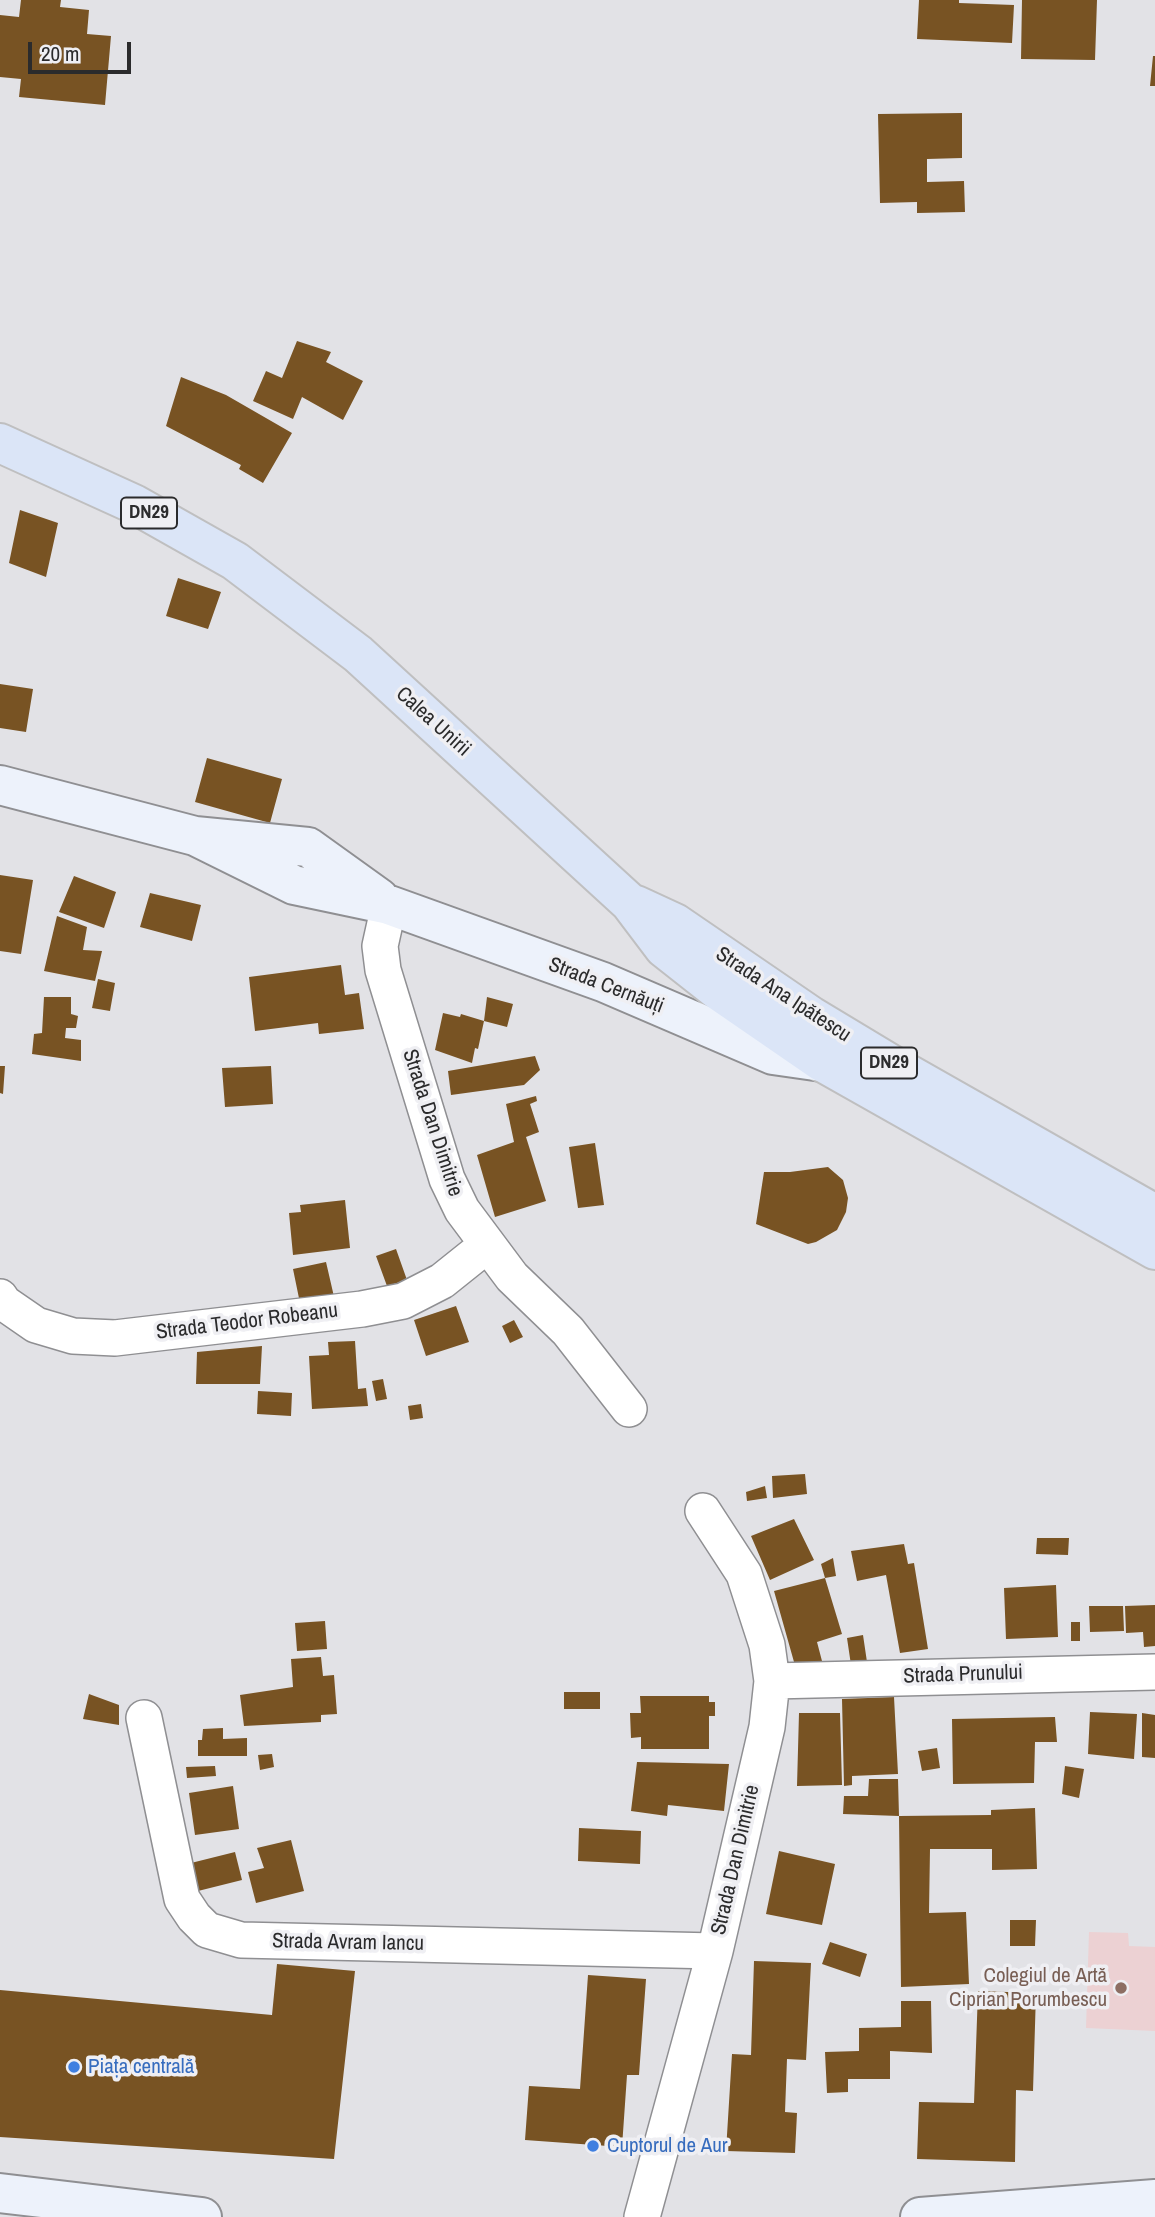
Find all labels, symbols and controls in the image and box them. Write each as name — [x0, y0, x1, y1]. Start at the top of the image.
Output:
scale bar — [32, 28, 135, 72]
text: 20 m — [41, 39, 79, 68]
road number: DN29 — [121, 498, 177, 528]
street label: Calea Unirii — [390, 682, 476, 762]
street label: Strada Ana Ipătescu — [711, 942, 855, 1048]
street label: Strada Cernăuți — [545, 952, 667, 1020]
street label: Strada Dan Dimitrie — [396, 1046, 468, 1200]
road number: DN29 — [861, 1048, 917, 1078]
street label: Strada Teodor Robeanu — [155, 1298, 339, 1346]
street label: Strada Prunului — [903, 1660, 1023, 1690]
street label: Strada Dan Dimitrie — [706, 1783, 766, 1937]
street label: Strada Avram Iancu — [272, 1929, 424, 1957]
place label: Colegiul de Artă Ciprian Porumbescu — [949, 1963, 1107, 2013]
marker: Colegiul de Artă Ciprian Porumbescu — [1113, 1980, 1129, 1996]
place label: Piața centrală — [88, 2054, 194, 2080]
marker: Piața centrală — [66, 2059, 82, 2075]
place label: Cuptorul de Aur — [607, 2133, 728, 2159]
marker: Cuptorul de Aur — [585, 2138, 601, 2154]

